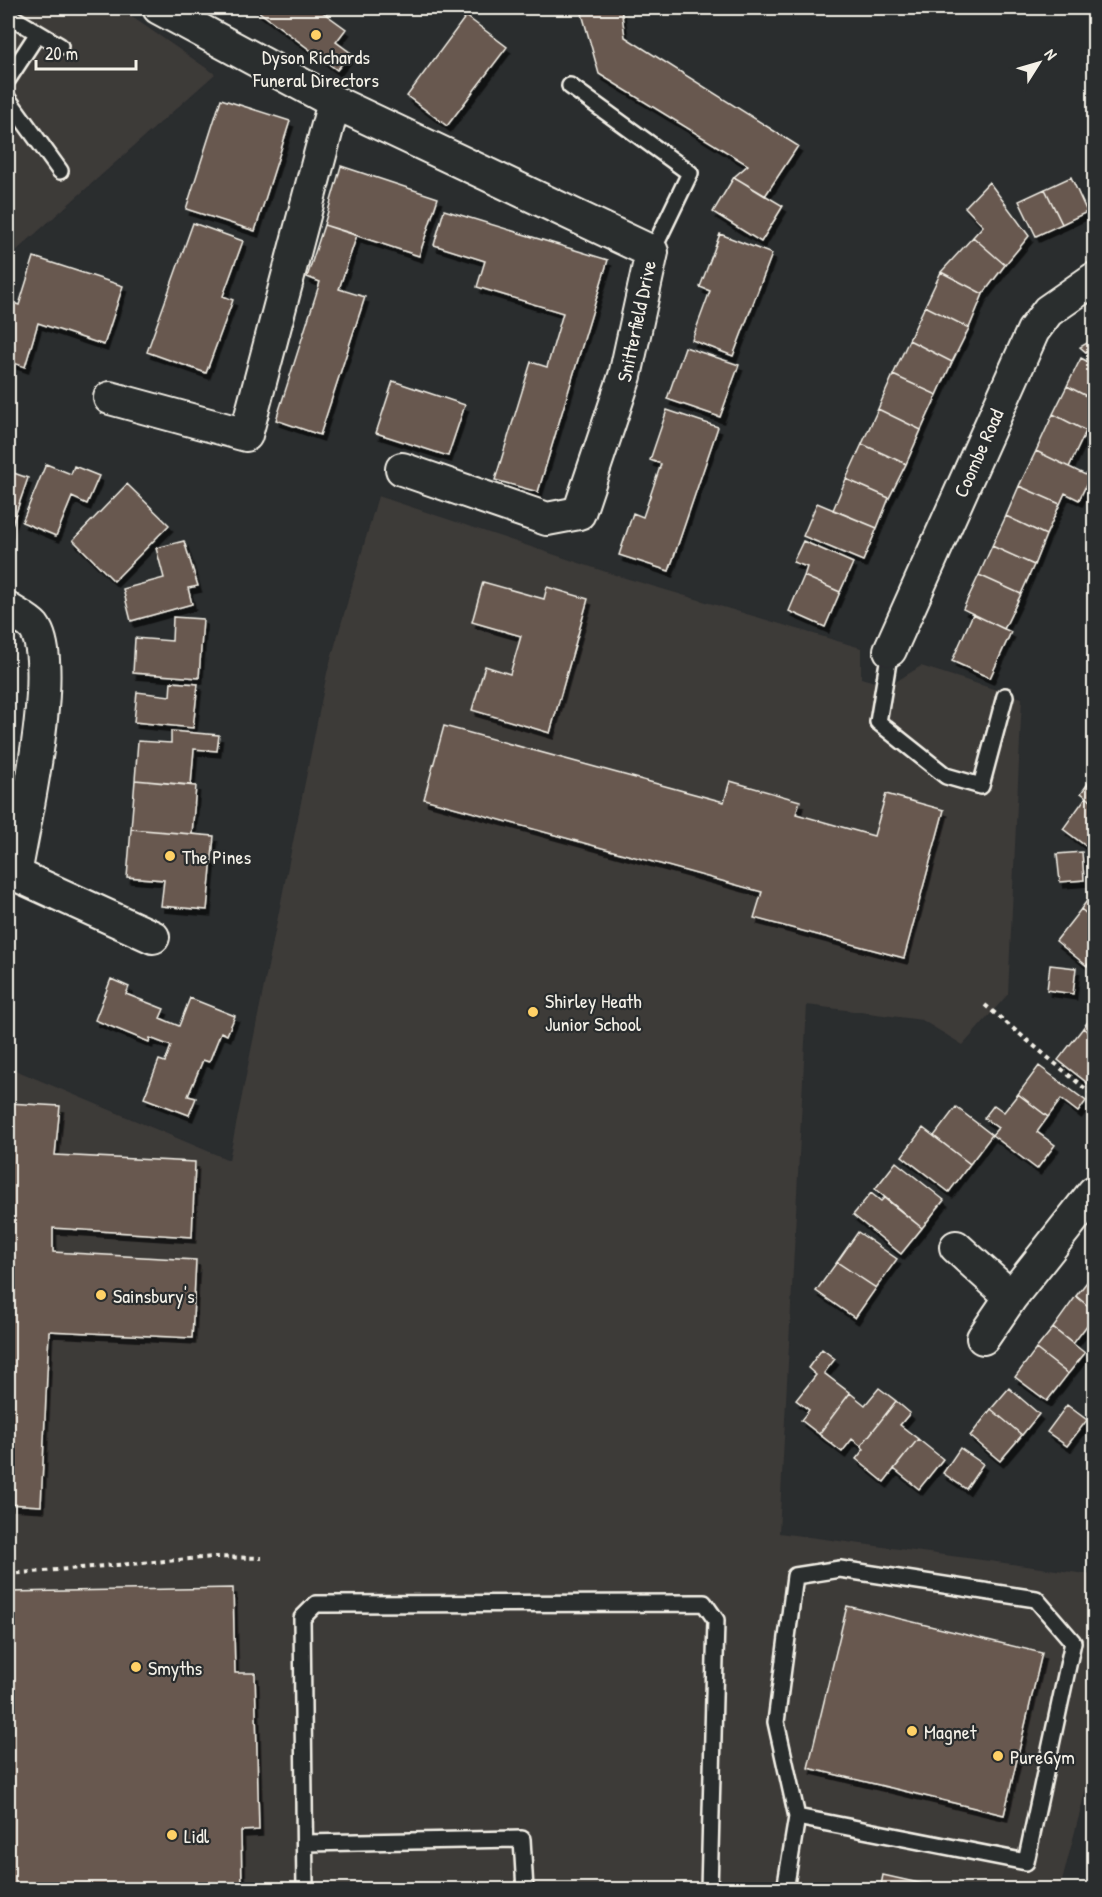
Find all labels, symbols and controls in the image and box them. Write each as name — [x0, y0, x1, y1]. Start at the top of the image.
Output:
marker: Dyson Richards Funeral Directors — [309, 28, 323, 42]
scale bar — [36, 33, 136, 71]
north arrow — [1009, 33, 1069, 93]
text: 20 m — [45, 41, 78, 66]
place label: Dyson Richards Funeral Directors — [252, 43, 379, 93]
text: N — [1040, 44, 1063, 64]
street label: Snitterfield Drive — [610, 258, 662, 384]
street label: Coombe Road — [946, 404, 1010, 502]
place label: The Pines — [182, 843, 251, 870]
marker: The Pines — [163, 849, 177, 863]
place label: Shirley Heath Junior School — [545, 987, 642, 1037]
marker: Shirley Heath Junior School — [526, 1005, 540, 1019]
place label: Sainsbury's — [113, 1282, 195, 1309]
marker: Sainsbury's — [94, 1288, 108, 1302]
place label: Smyths — [148, 1654, 203, 1681]
marker: Smyths — [129, 1660, 143, 1674]
place label: Magnet — [924, 1718, 978, 1745]
marker: Magnet — [905, 1724, 919, 1738]
place label: PureGym — [1010, 1743, 1075, 1770]
marker: PureGym — [991, 1749, 1005, 1763]
place label: Lidl — [184, 1822, 210, 1849]
marker: Lidl — [165, 1828, 179, 1842]

